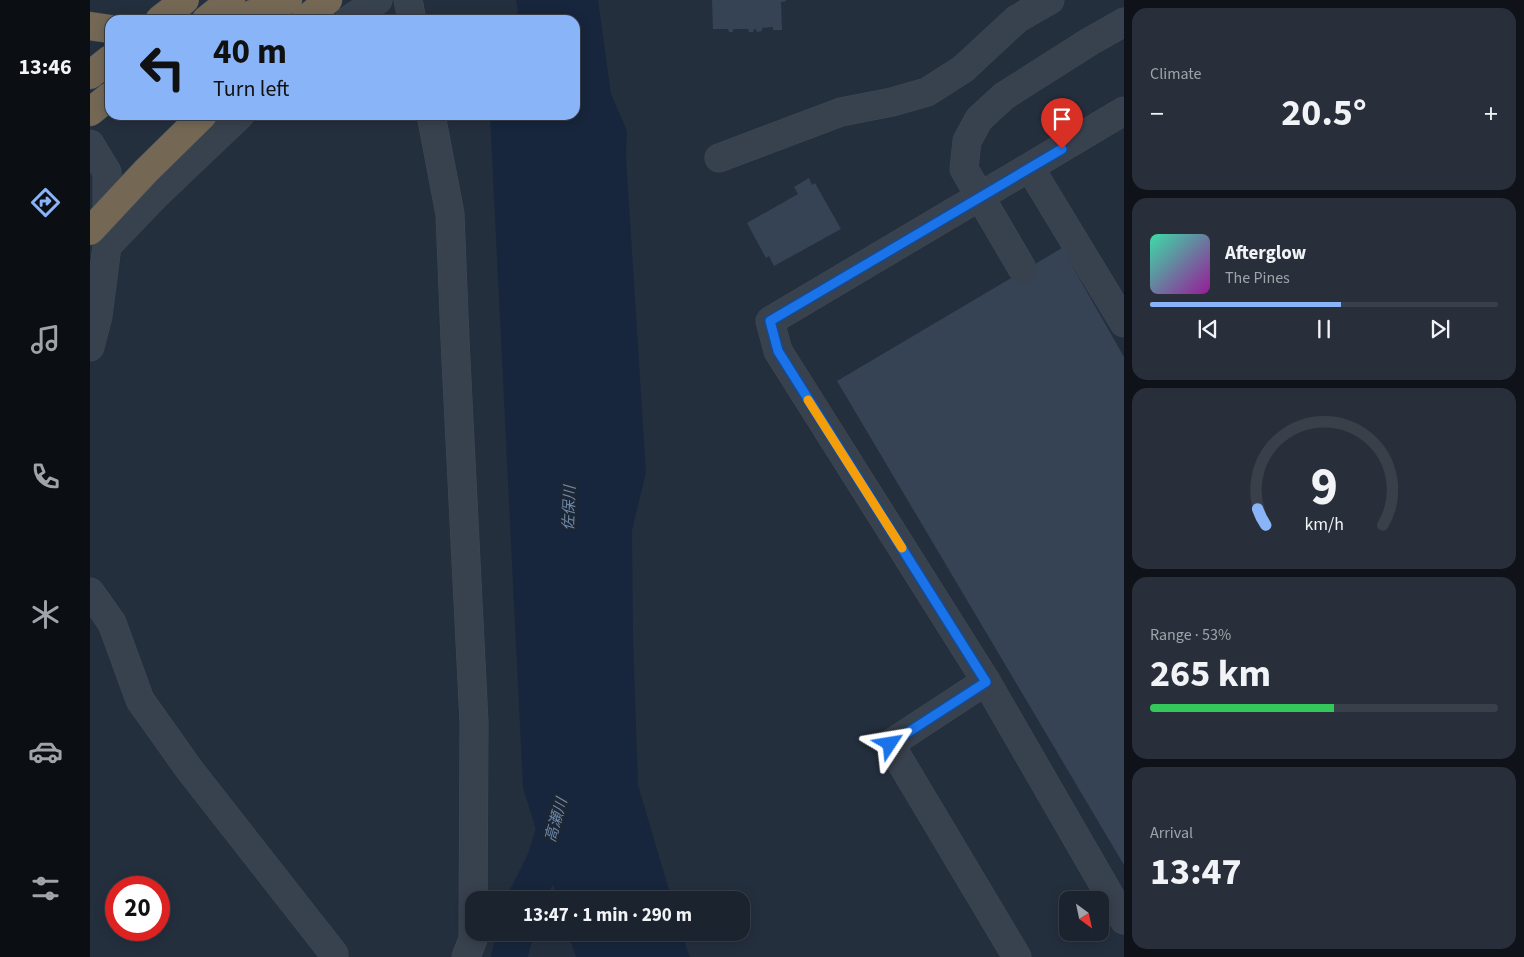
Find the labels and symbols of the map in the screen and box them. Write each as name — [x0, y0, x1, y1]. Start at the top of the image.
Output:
pin — [1041, 98, 1083, 149]
water label: 佐保川 — [558, 483, 581, 531]
position arrow — [863, 717, 915, 769]
water label: 高瀬川 — [540, 794, 573, 845]
speed limit sign: 20 — [105, 876, 170, 941]
north arrow — [1059, 891, 1109, 941]

